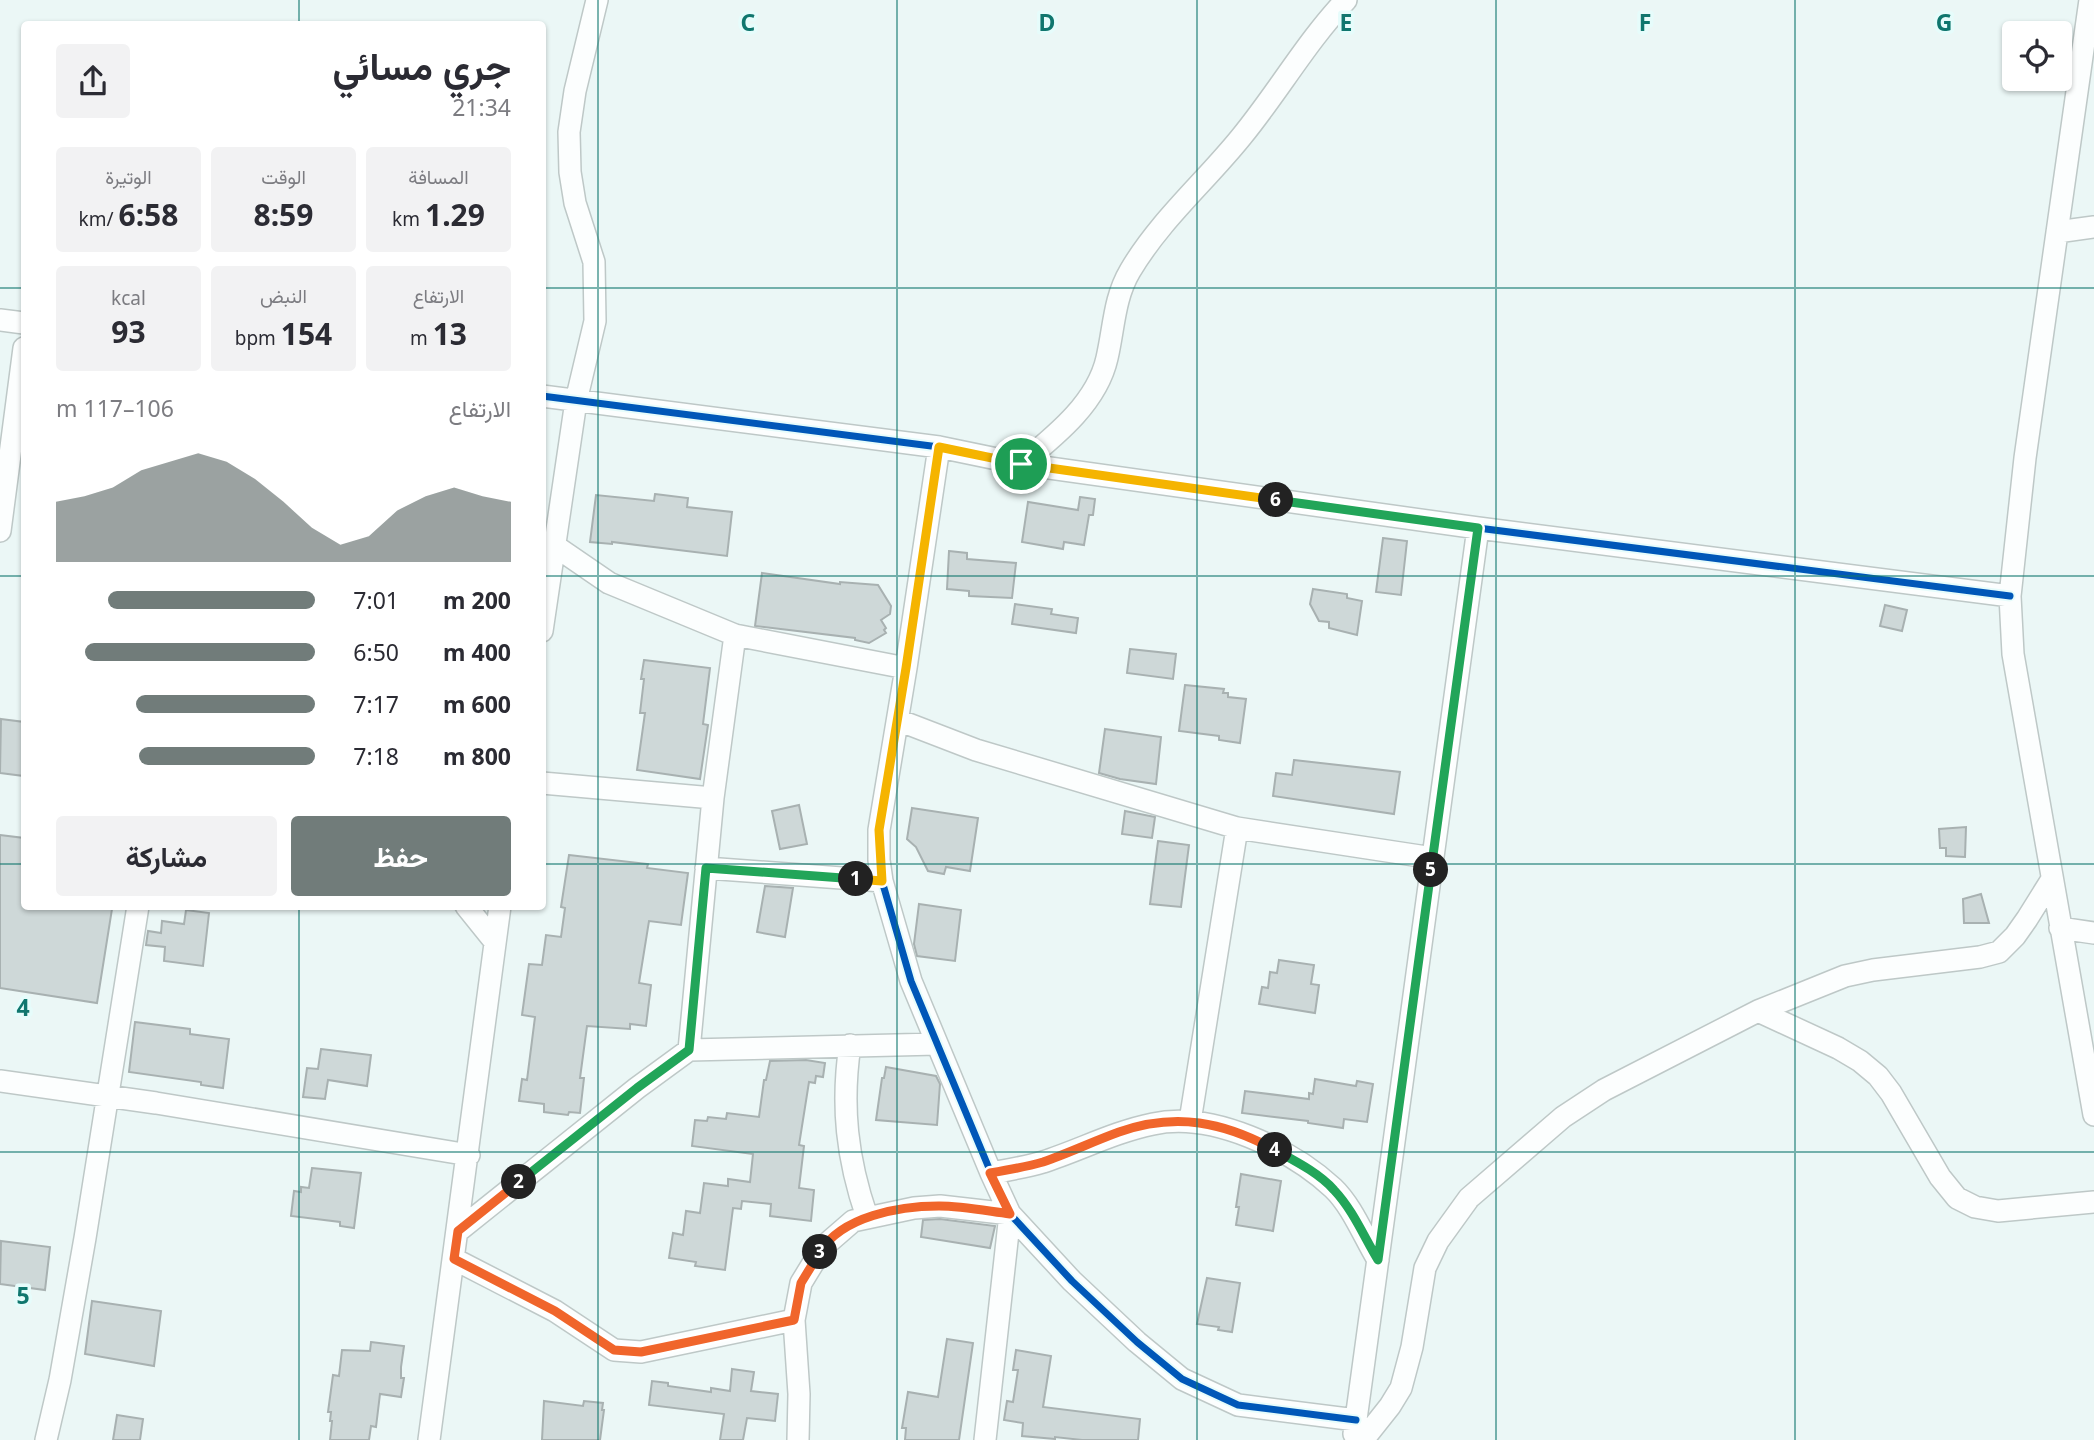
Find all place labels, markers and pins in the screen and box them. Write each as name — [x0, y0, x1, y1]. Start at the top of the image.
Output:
pin — [991, 434, 1051, 494]
pin: 6 — [1258, 482, 1294, 518]
pin: 5 — [1414, 852, 1448, 888]
pin: 1 — [838, 862, 874, 896]
pin: 4 — [1258, 1132, 1292, 1168]
pin: 2 — [502, 1164, 536, 1200]
pin: 3 — [802, 1234, 838, 1270]

